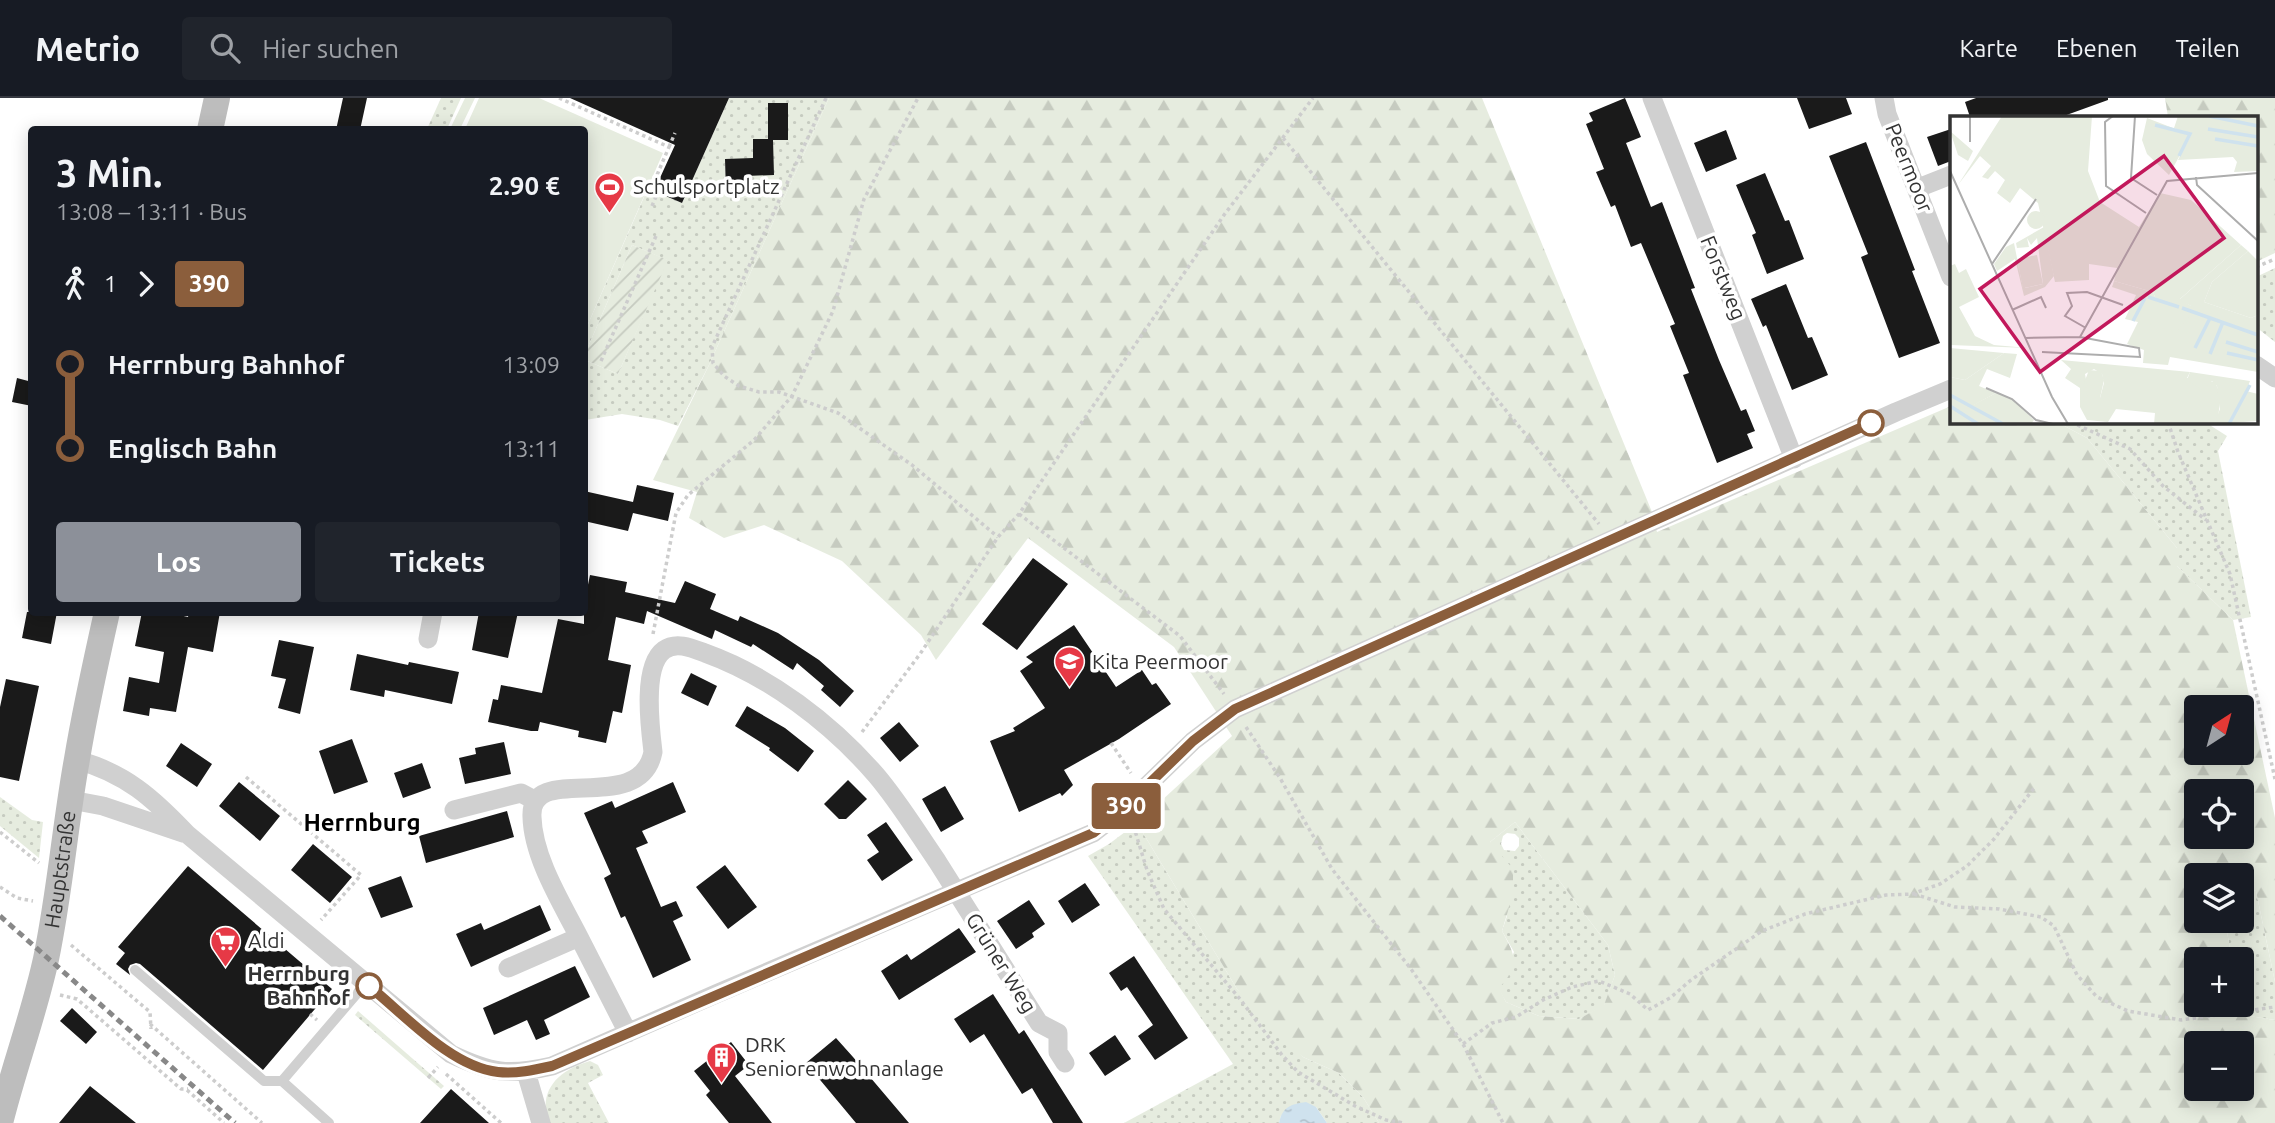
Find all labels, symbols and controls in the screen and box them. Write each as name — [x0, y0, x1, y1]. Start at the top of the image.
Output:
search box — [182, 17, 672, 80]
icon: search — [206, 29, 244, 67]
text: Metrio — [35, 30, 140, 67]
text: Hier suchen — [262, 34, 399, 63]
text: Karte — [1959, 35, 2018, 62]
text: Ebenen — [2056, 35, 2137, 62]
text: Teilen — [2175, 35, 2240, 62]
inset map — [1950, 116, 2258, 424]
street label: Peermoor — [1881, 120, 1939, 216]
text: 3 Min. — [56, 152, 162, 194]
sports icon: Schulsportplatz — [593, 170, 627, 214]
text: 2.90 € — [489, 171, 560, 200]
place label: Schulsportplatz — [633, 174, 780, 198]
text: 13:08 – 13:11 · Bus — [56, 199, 247, 224]
street label: Forstweg — [1696, 232, 1752, 323]
icon: walk — [56, 265, 94, 303]
icon: forward — [127, 265, 165, 303]
text: 390 — [189, 270, 230, 297]
text: 1 — [104, 271, 117, 296]
text: Herrnburg Bahnhof — [108, 350, 345, 379]
text: 13:09 — [502, 352, 560, 377]
unlabelled marker — [1858, 410, 1884, 436]
text: Englisch Bahn — [108, 434, 277, 463]
text: 13:11 — [502, 436, 560, 461]
button: Los — [56, 522, 301, 602]
button: Tickets — [315, 522, 560, 602]
school or university icon: Kita Peermoor — [1052, 645, 1086, 689]
place label: Kita Peermoor — [1092, 649, 1228, 673]
north arrow — [2184, 695, 2254, 765]
map controls — [2184, 695, 2254, 1101]
button: locate — [2184, 779, 2254, 849]
line badge: 390 — [1086, 783, 1166, 829]
text: 390 — [1106, 792, 1146, 819]
street label: Hauptstraße — [39, 809, 80, 930]
district label: Herrnburg — [303, 809, 421, 836]
button: layers — [2184, 863, 2254, 933]
street label: Grüner Weg — [962, 908, 1042, 1017]
supermarket icon: Aldi — [208, 924, 242, 968]
place label: Aldi — [248, 928, 285, 952]
button: + — [2184, 947, 2254, 1017]
place label: Herrnburg Bahnhof — [247, 961, 350, 1009]
marker: Herrnburg Bahnhof — [356, 973, 382, 999]
button: − — [2184, 1031, 2254, 1101]
place label: DRK Seniorenwohnanlage — [745, 1032, 944, 1080]
building icon: DRK Seniorenwohnanlage — [705, 1040, 739, 1084]

